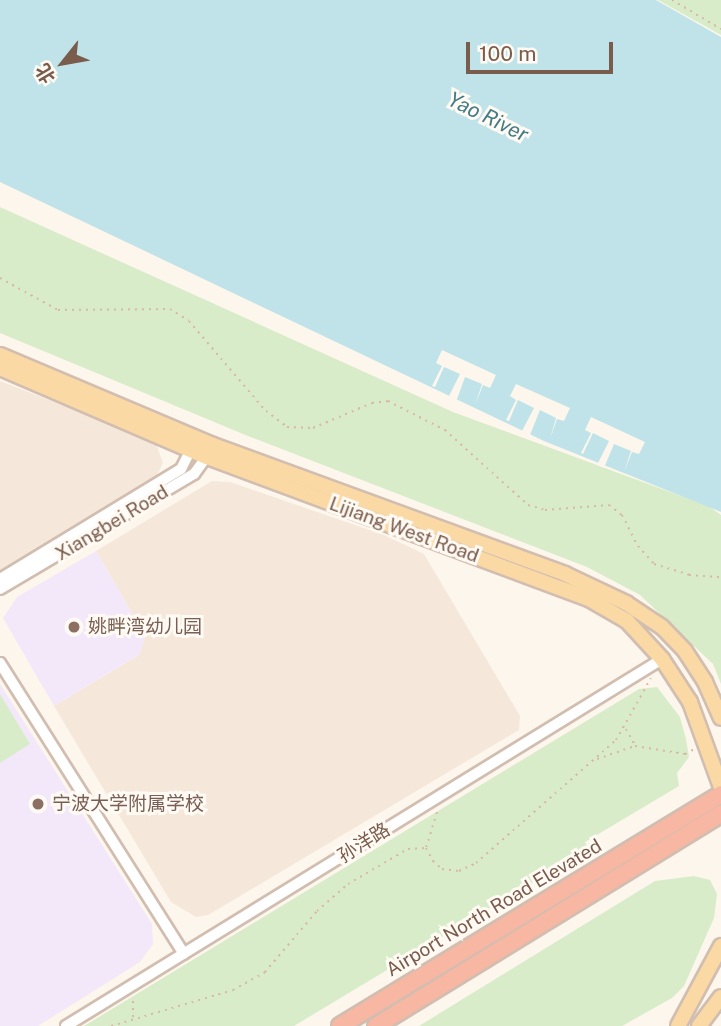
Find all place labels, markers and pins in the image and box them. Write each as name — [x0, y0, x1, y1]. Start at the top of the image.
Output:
place label: 姚畔湾幼儿园 — [88, 616, 202, 638]
marker: 姚畔湾幼儿园 — [66, 619, 82, 635]
place label: 宁波大学附属学校 — [52, 793, 204, 815]
marker: 宁波大学附属学校 — [30, 796, 46, 812]

